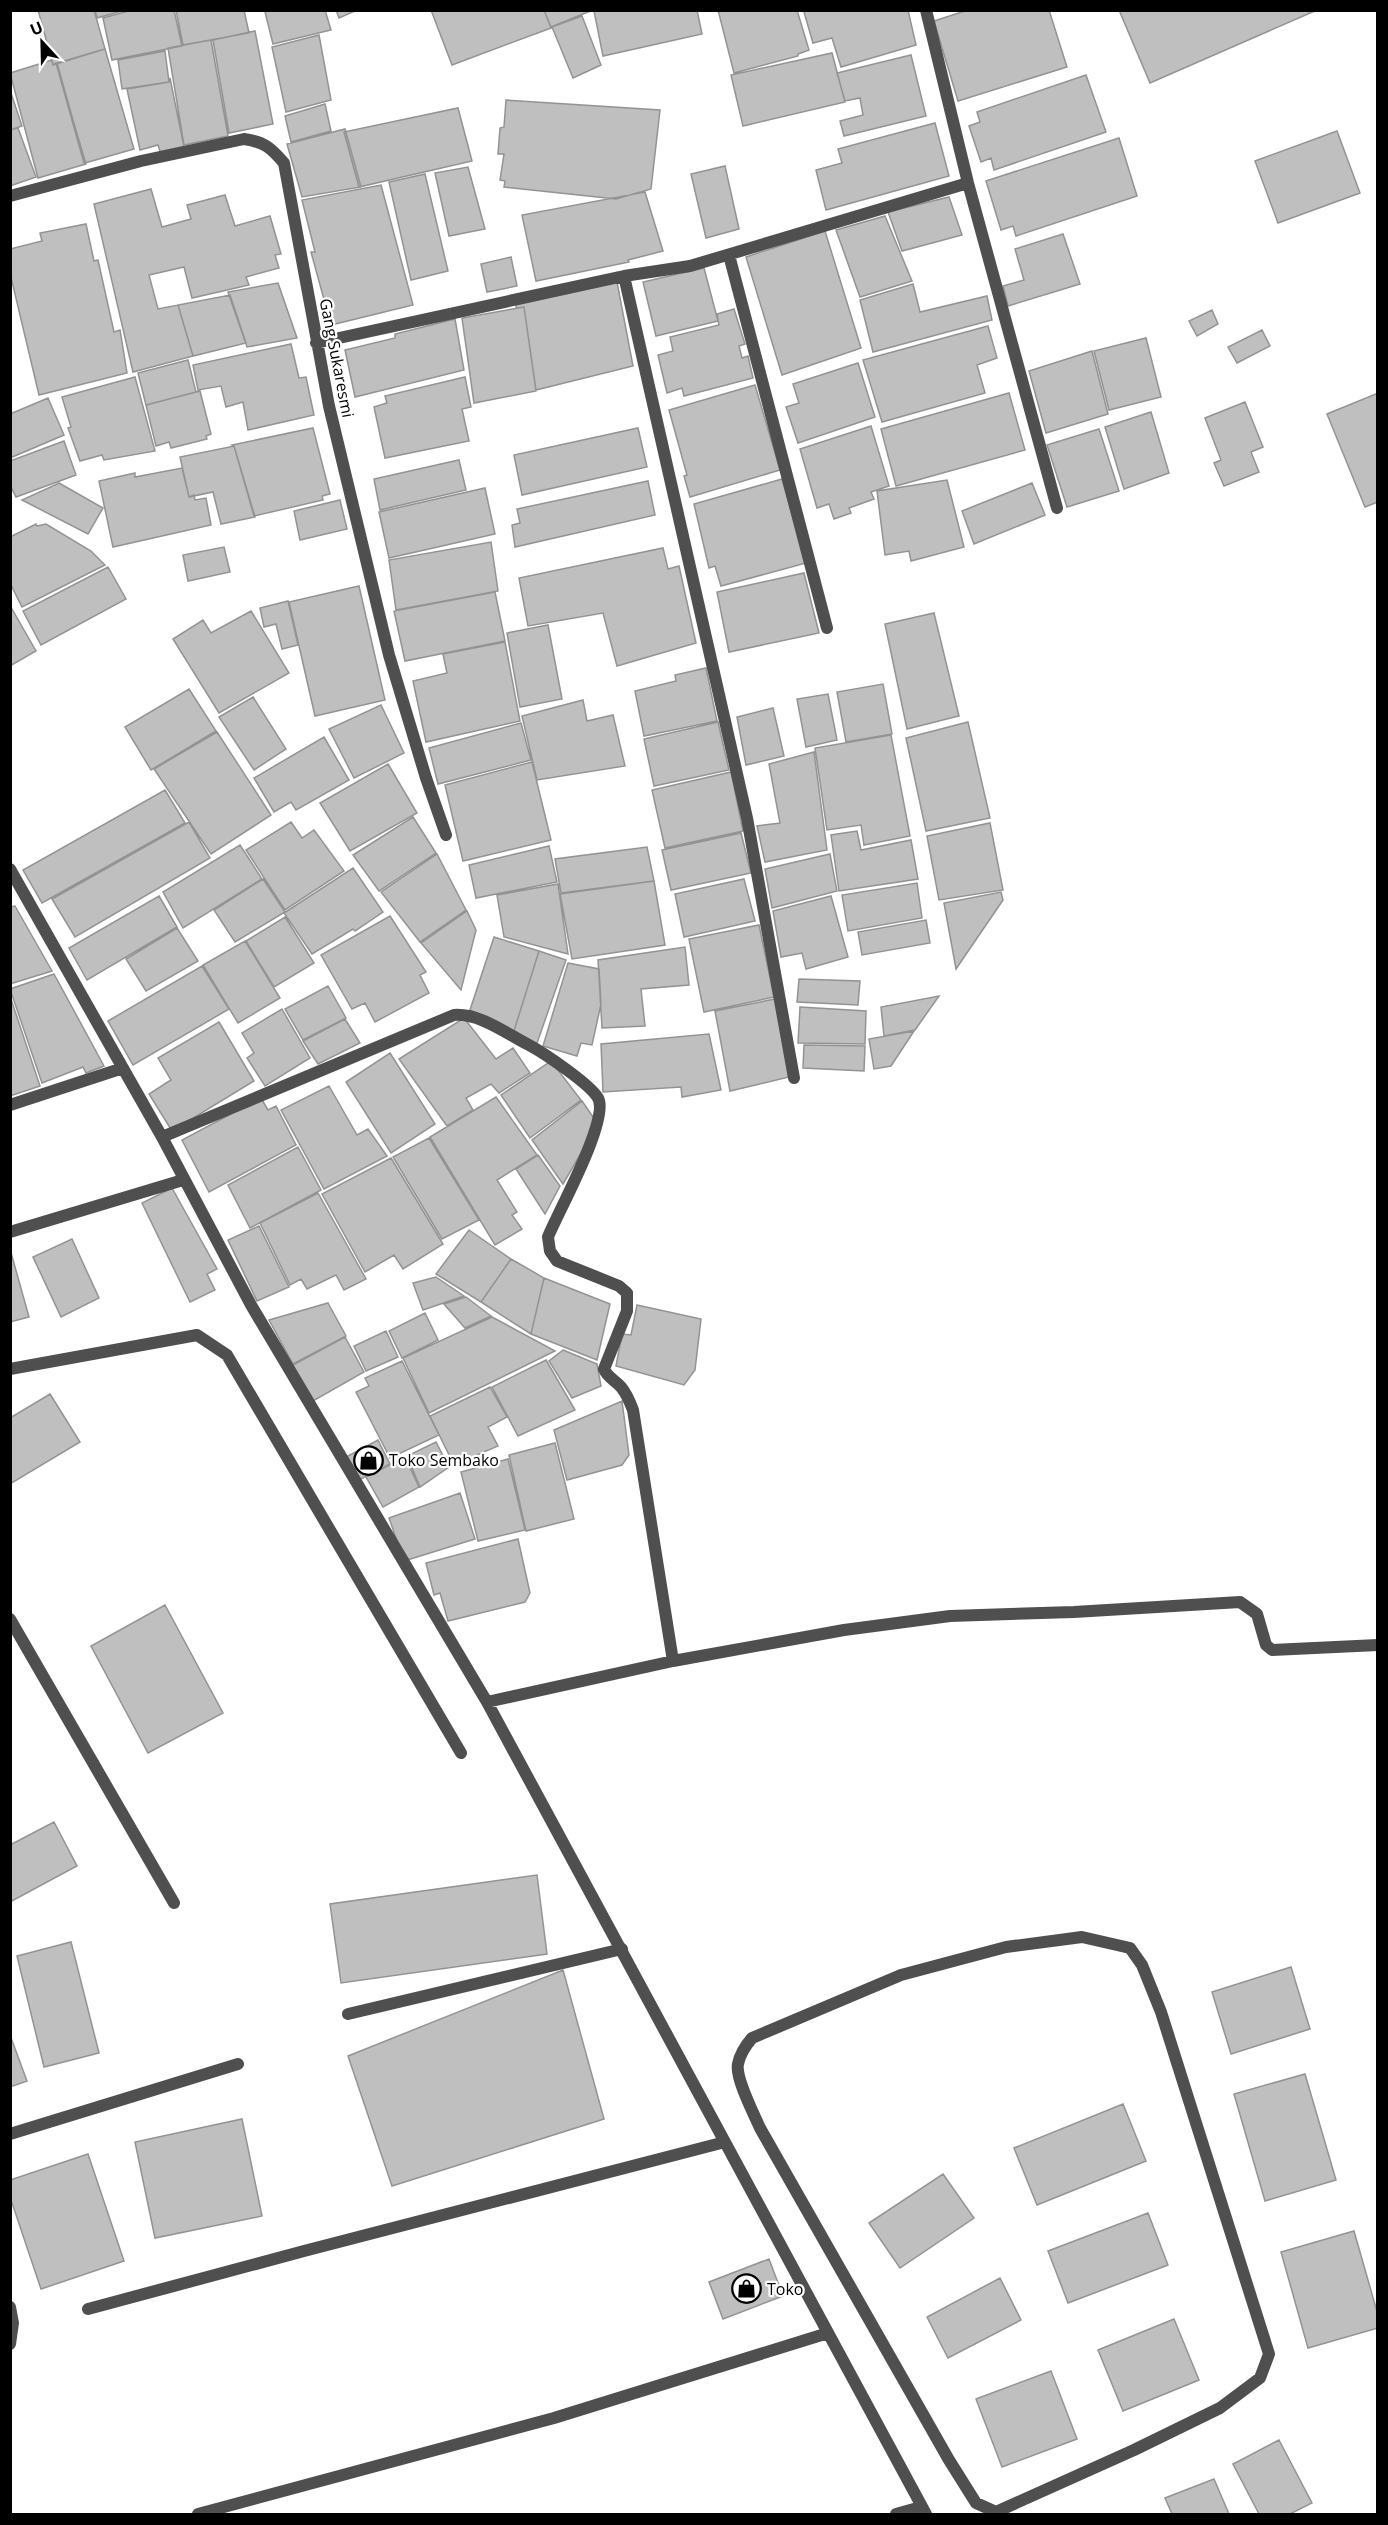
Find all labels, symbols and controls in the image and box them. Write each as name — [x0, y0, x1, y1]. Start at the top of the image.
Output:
north arrow — [12, 12, 72, 72]
text: U — [27, 16, 46, 41]
street label: Gang Sukaresmi — [315, 296, 359, 420]
shop icon: Toko Sembako — [352, 1444, 384, 1476]
place label: Toko Sembako — [389, 1449, 499, 1471]
shop icon: Toko — [730, 2273, 762, 2305]
place label: Toko — [767, 2278, 803, 2300]

